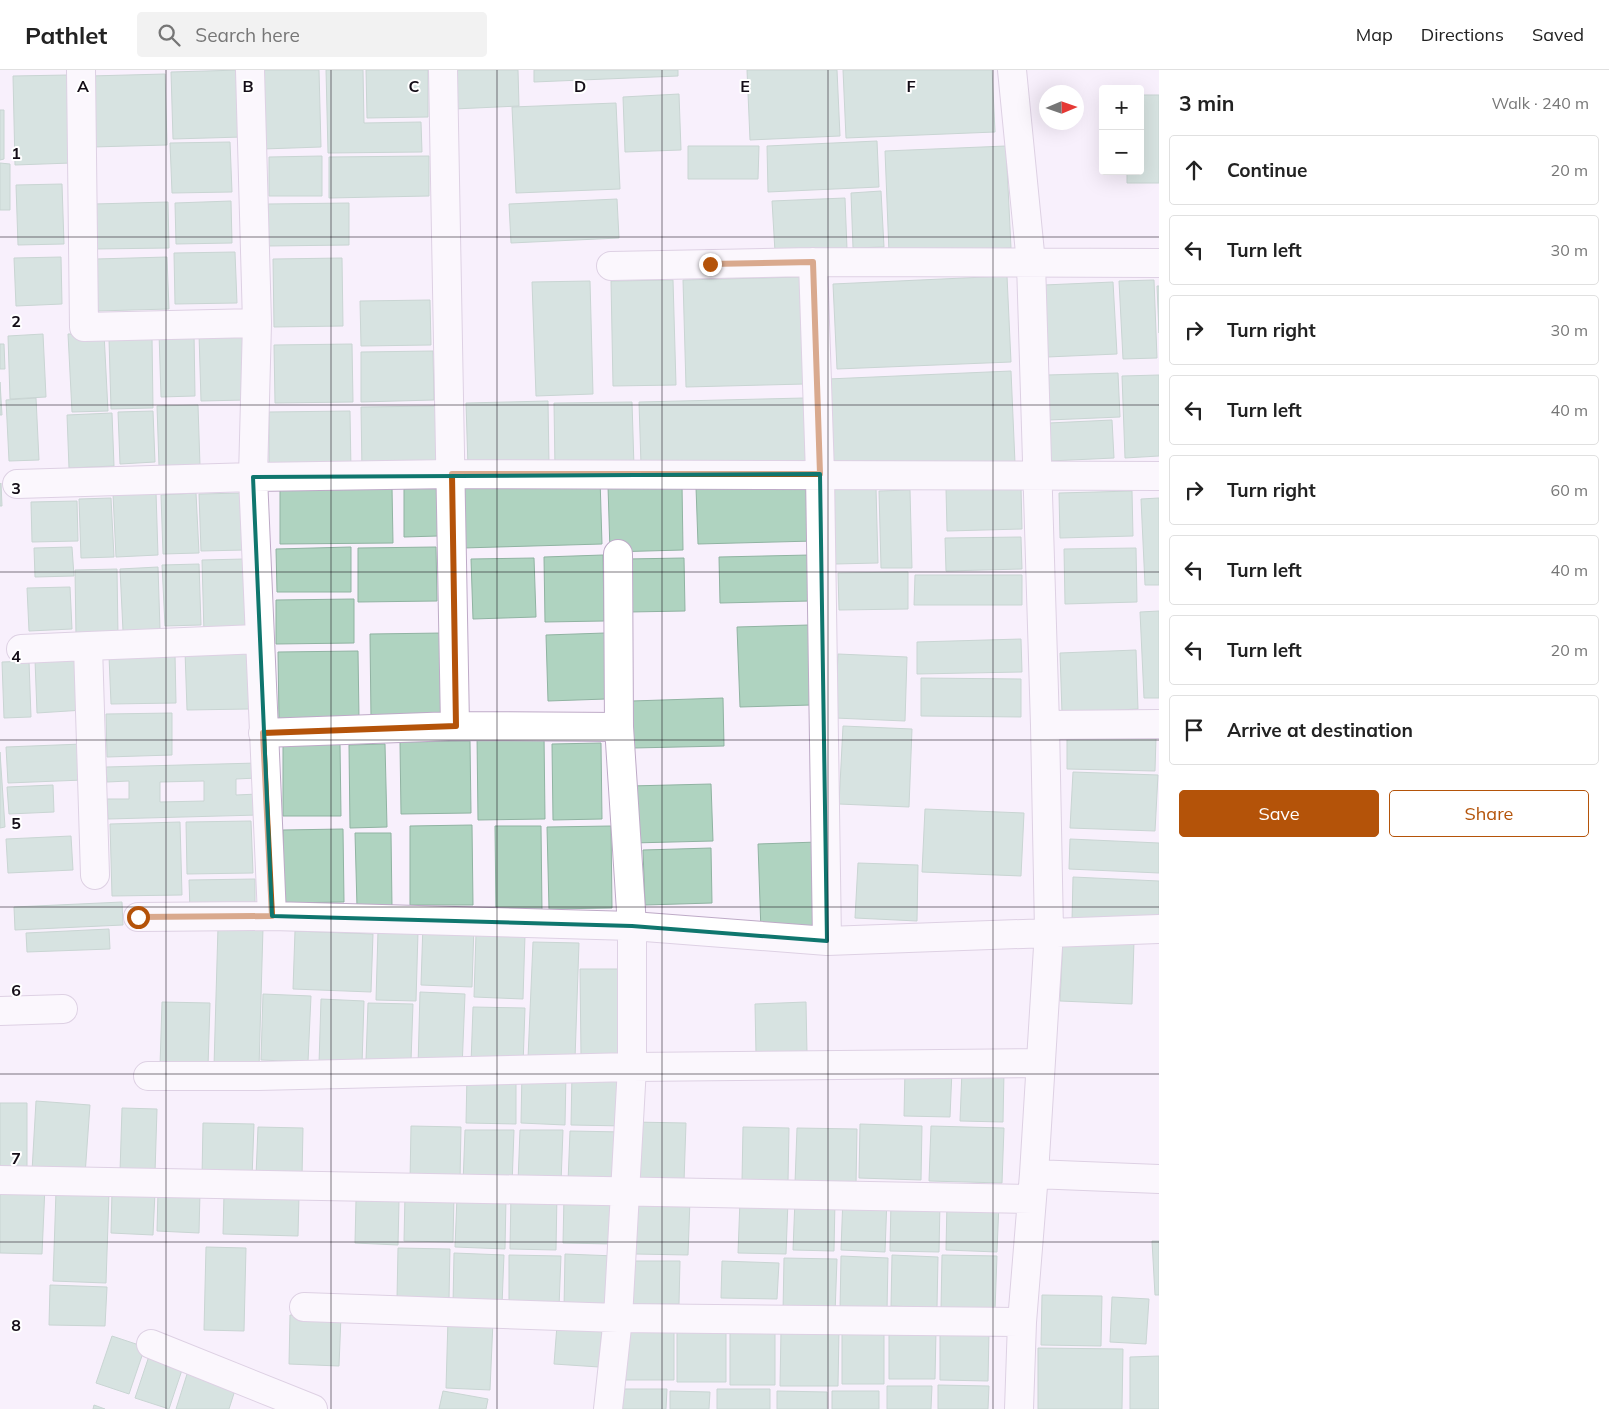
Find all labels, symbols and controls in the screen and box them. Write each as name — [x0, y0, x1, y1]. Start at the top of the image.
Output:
search box — [137, 12, 487, 57]
text: Pathlet — [25, 20, 107, 50]
icon: search — [155, 21, 183, 49]
text: Search here — [195, 23, 300, 47]
text: Map — [1356, 23, 1393, 46]
text: Directions — [1421, 23, 1504, 46]
text: Saved — [1532, 23, 1584, 46]
text: A — [77, 76, 89, 96]
text: B — [242, 76, 254, 96]
text: C — [409, 76, 420, 96]
text: D — [574, 76, 586, 96]
text: E — [740, 76, 750, 96]
text: F — [906, 76, 916, 96]
north arrow — [1039, 85, 1084, 130]
map controls — [1099, 85, 1144, 175]
button: + — [1099, 85, 1144, 130]
text: 3 min — [1179, 90, 1234, 116]
text: Walk · 240 m — [1491, 93, 1589, 113]
button: − — [1099, 130, 1144, 175]
text: 1 — [11, 143, 21, 163]
icon: ahead — [1180, 156, 1208, 184]
text: Continue — [1227, 158, 1307, 182]
text: 20 m — [1551, 160, 1588, 180]
icon: left — [1180, 236, 1208, 264]
text: Turn left — [1227, 238, 1302, 262]
text: 30 m — [1551, 240, 1588, 260]
route end — [699, 253, 722, 276]
text: 2 — [11, 311, 21, 331]
icon: right — [1180, 316, 1208, 344]
text: Turn right — [1227, 318, 1316, 342]
text: 30 m — [1551, 320, 1588, 340]
icon: left — [1180, 396, 1208, 424]
text: Turn left — [1227, 398, 1302, 422]
text: 40 m — [1551, 400, 1588, 420]
icon: right — [1180, 476, 1208, 504]
text: 3 — [11, 478, 21, 498]
text: Turn right — [1227, 478, 1316, 502]
text: 60 m — [1551, 480, 1588, 500]
icon: left — [1180, 556, 1208, 584]
text: Turn left — [1227, 558, 1302, 582]
text: 40 m — [1551, 560, 1588, 580]
icon: left — [1180, 636, 1208, 664]
text: Turn left — [1227, 638, 1302, 662]
text: 20 m — [1551, 640, 1588, 660]
text: 4 — [11, 646, 21, 666]
icon: arrive — [1180, 716, 1208, 744]
text: Arrive at destination — [1227, 718, 1413, 742]
button: Save — [1179, 790, 1379, 837]
button: Share — [1389, 790, 1589, 837]
text: 5 — [11, 813, 21, 833]
route start — [127, 906, 150, 929]
text: 6 — [11, 980, 21, 1000]
text: 7 — [11, 1148, 21, 1168]
text: 8 — [11, 1315, 21, 1335]

